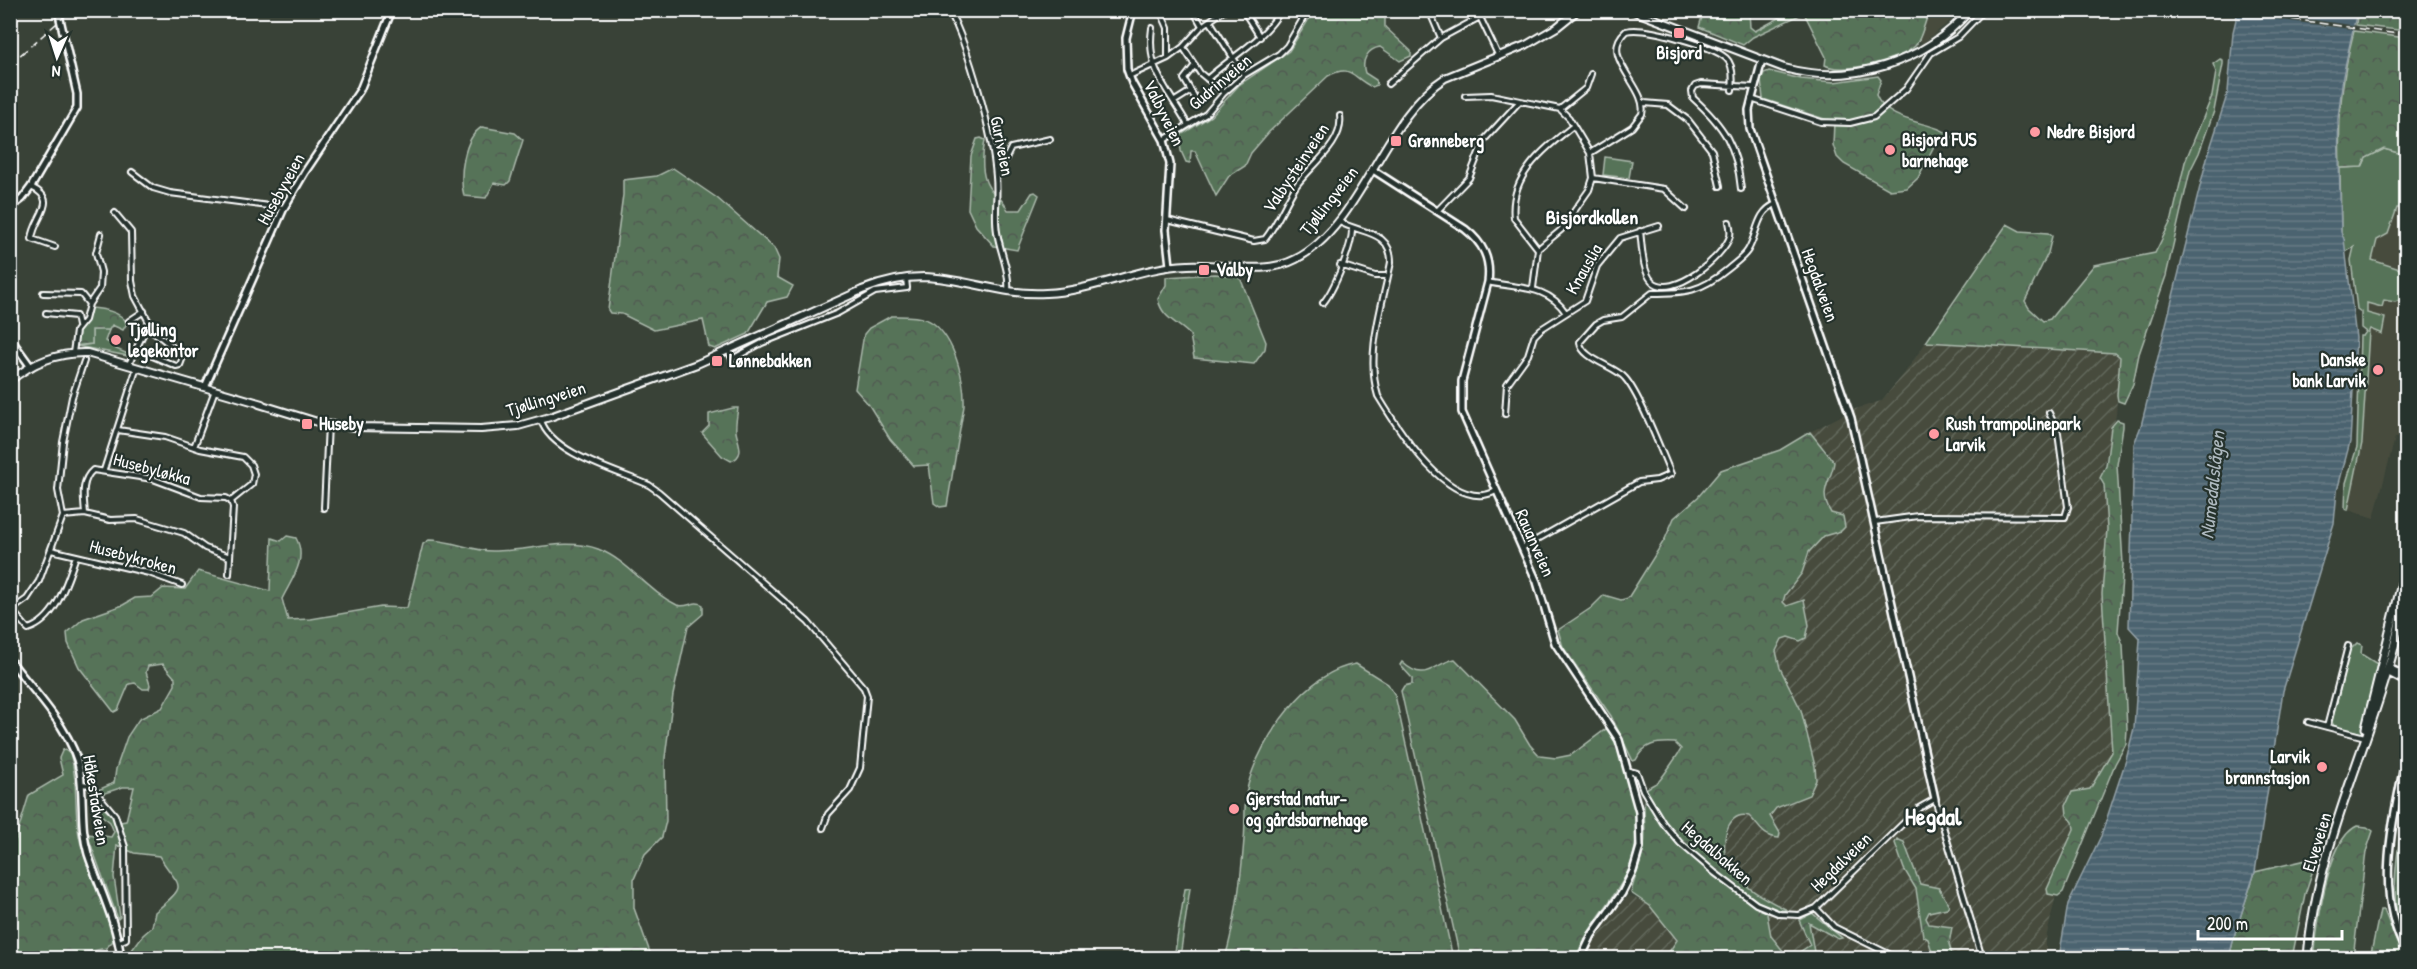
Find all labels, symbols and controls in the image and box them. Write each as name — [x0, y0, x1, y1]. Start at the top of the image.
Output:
marker: Bisjord — [1672, 26, 1686, 40]
north arrow — [27, 27, 87, 87]
place label: Bisjord — [1656, 40, 1702, 65]
street label: Gudrinveien — [1183, 48, 1257, 116]
text: N — [51, 61, 61, 83]
street label: Valbyveien — [1138, 76, 1191, 150]
street label: Guriveien — [984, 114, 1021, 178]
street label: Valbysteinveien — [1256, 118, 1335, 217]
place label: Nedre Bisjord — [2047, 119, 2135, 144]
marker: Nedre Bisjord — [2028, 125, 2042, 139]
place label: Bisjord FUS barnehage — [1902, 127, 1977, 174]
place label: Grønneberg — [1408, 128, 1484, 154]
marker: Grønneberg — [1389, 134, 1403, 148]
marker: Bisjord FUS barnehage — [1883, 143, 1897, 157]
street label: Husebyveien — [251, 148, 311, 229]
street label: Tjøllingveien — [1294, 161, 1364, 241]
district label: Bisjordkollen — [1546, 203, 1638, 230]
street label: Knauslia — [1559, 239, 1608, 299]
street label: Hegdalveien — [1796, 245, 1845, 325]
place label: Valby — [1216, 257, 1253, 283]
marker: Valby — [1197, 263, 1211, 277]
place label: Tjølling legekontor — [127, 317, 198, 364]
marker: Tjølling legekontor — [109, 333, 123, 347]
place label: Danske bank Larvik — [2292, 347, 2367, 393]
place label: Lønnebakken — [729, 348, 811, 373]
marker: Lønnebakken — [710, 354, 724, 368]
marker: Danske bank Larvik — [2371, 363, 2385, 377]
street label: Tjøllingveien — [503, 375, 589, 422]
place label: Huseby — [319, 411, 364, 437]
place label: Rush trampolinepark Larvik — [1946, 411, 2081, 457]
marker: Huseby — [300, 417, 314, 431]
marker: Rush trampolinepark Larvik — [1927, 427, 1941, 441]
water label: Numedalslågen — [2192, 428, 2232, 540]
street label: Husebyløkka — [111, 446, 194, 491]
street label: Rauanveien — [1510, 505, 1561, 580]
street label: Husebykroken — [87, 533, 179, 580]
place label: Larvik brannstasjon — [2226, 744, 2311, 790]
street label: Håkestadveien — [77, 753, 116, 847]
marker: Larvik brannstasjon — [2315, 760, 2329, 774]
place label: Gjerstad natur- og gårdsbarnehage — [1246, 786, 1369, 833]
district label: Hegdal — [1905, 800, 1962, 833]
marker: Gjerstad natur- og gårdsbarnehage — [1227, 802, 1241, 816]
street label: Elveveien — [2296, 809, 2337, 875]
street label: Hegdalbakken — [1676, 815, 1758, 891]
street label: Hegdalveien — [1805, 826, 1877, 897]
scale bar — [2198, 903, 2342, 941]
text: 200 m — [2207, 911, 2248, 936]

